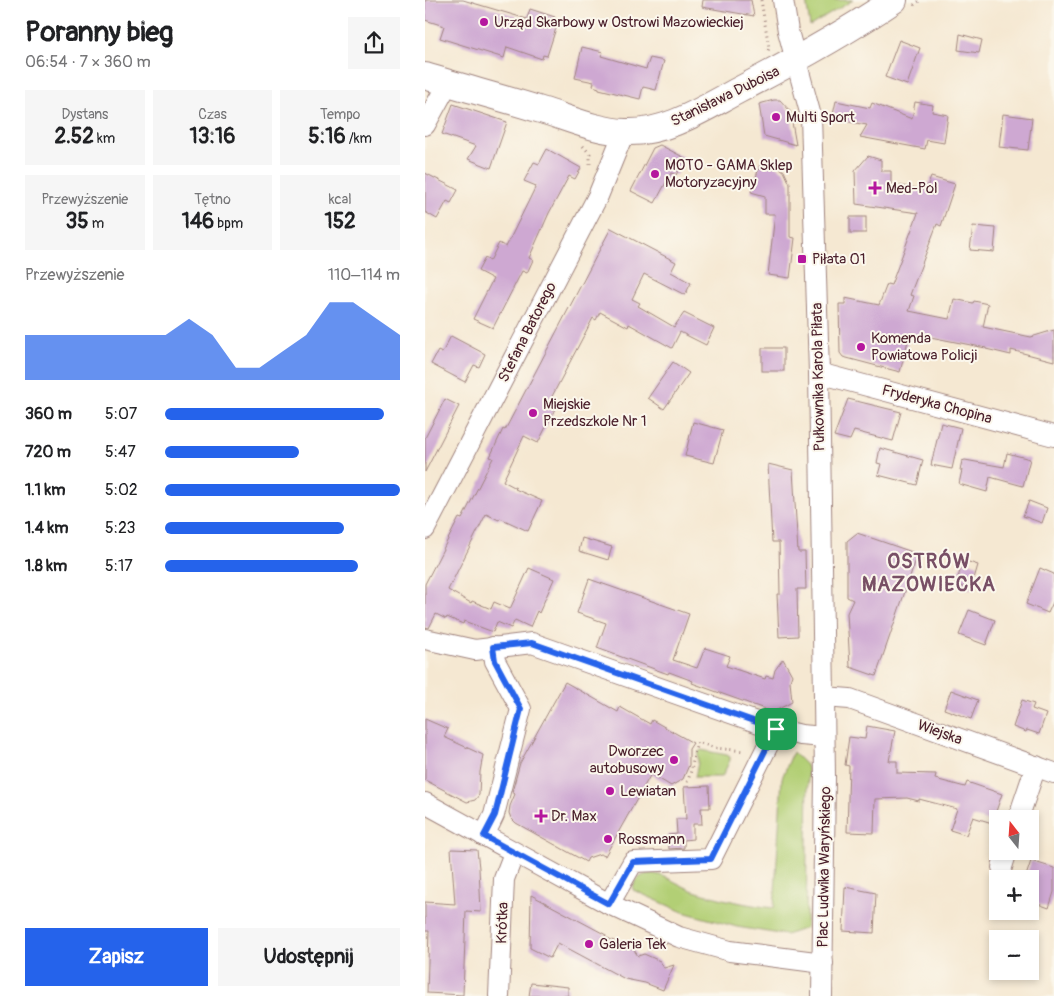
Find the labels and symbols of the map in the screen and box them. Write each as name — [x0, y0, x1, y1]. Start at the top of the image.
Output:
place label: Urząd Skarbowy w Ostrowi Mazowieckiej — [494, 13, 744, 32]
marker: Urząd Skarbowy w Ostrowi Mazowieckiej — [478, 16, 490, 28]
street label: Stanisława Duboisa — [668, 62, 783, 131]
place label: Multi Sport — [786, 108, 856, 127]
marker: Multi Sport — [770, 111, 782, 123]
place label: MOTO - GAMA Sklep Motoryzacyjny — [665, 156, 793, 192]
marker: MOTO - GAMA Sklep Motoryzacyjny — [649, 168, 661, 180]
place label: Med-Pol — [886, 179, 938, 198]
marker: Med-Pol — [868, 181, 882, 195]
place label: Piłata 01 — [812, 250, 866, 269]
marker: Piłata 01 — [796, 253, 808, 265]
street label: Stefana Batorego — [494, 279, 561, 386]
street label: Pułkownika Karola Piłata — [808, 303, 829, 451]
place label: Komenda Powiatowa Policji — [871, 329, 977, 365]
marker: Komenda Powiatowa Policji — [855, 341, 867, 353]
street label: Fryderyka Chopina — [880, 381, 994, 428]
place label: Miejskie Przedszkole Nr 1 — [543, 395, 647, 431]
marker: Miejskie Przedszkole Nr 1 — [527, 407, 539, 419]
district label: OSTRÓW MAZOWIECKA — [862, 548, 996, 597]
pin — [755, 708, 797, 750]
street label: Wiejska — [915, 716, 965, 749]
place label: Dworzec autobusowy — [590, 742, 665, 778]
marker: Dworzec autobusowy — [668, 754, 680, 766]
place label: Lewiatan — [620, 782, 676, 801]
marker: Lewiatan — [604, 785, 616, 797]
street label: Plac Ludwika Waryńskiego — [814, 786, 835, 948]
place label: Dr. Max — [551, 807, 597, 826]
marker: Dr. Max — [535, 810, 547, 822]
north arrow — [989, 810, 1039, 860]
place label: Rossmann — [618, 830, 685, 849]
marker: Rossmann — [602, 833, 614, 845]
street label: Krótka — [492, 902, 513, 944]
place label: Galeria Tek — [599, 935, 667, 954]
marker: Galeria Tek — [583, 938, 595, 950]

